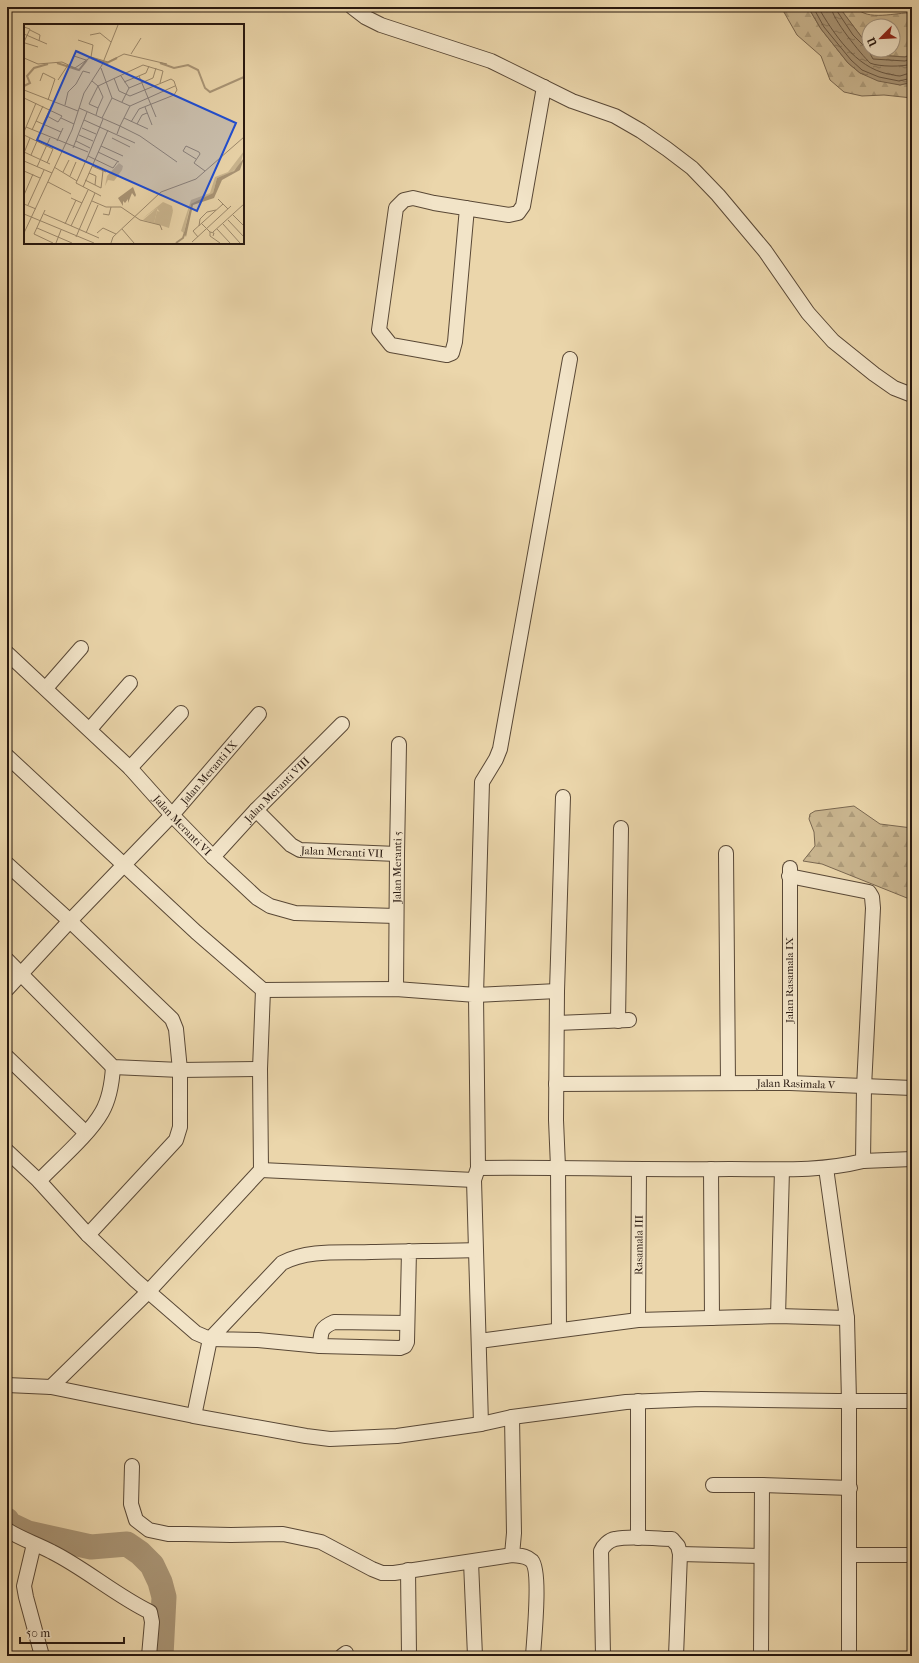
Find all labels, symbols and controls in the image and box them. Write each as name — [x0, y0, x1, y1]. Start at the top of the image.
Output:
north arrow — [861, 18, 901, 58]
inset map — [24, 24, 244, 244]
text: U — [864, 35, 880, 49]
street label: Jalan Meranti IX — [177, 738, 240, 808]
street label: Jalan Meranti VIII — [241, 753, 313, 826]
street label: Jalan Meranti VI — [150, 792, 215, 859]
street label: Jalan Meranti 5 — [390, 831, 404, 904]
street label: Jalan Meranti VII — [300, 843, 384, 860]
street label: Jalan Rasamala IX — [783, 937, 796, 1024]
street label: Jalan Rasimala V — [756, 1076, 836, 1091]
street label: Rasamala III — [632, 1214, 645, 1275]
scale bar — [20, 1619, 124, 1645]
text: 50 m — [26, 1626, 50, 1640]

